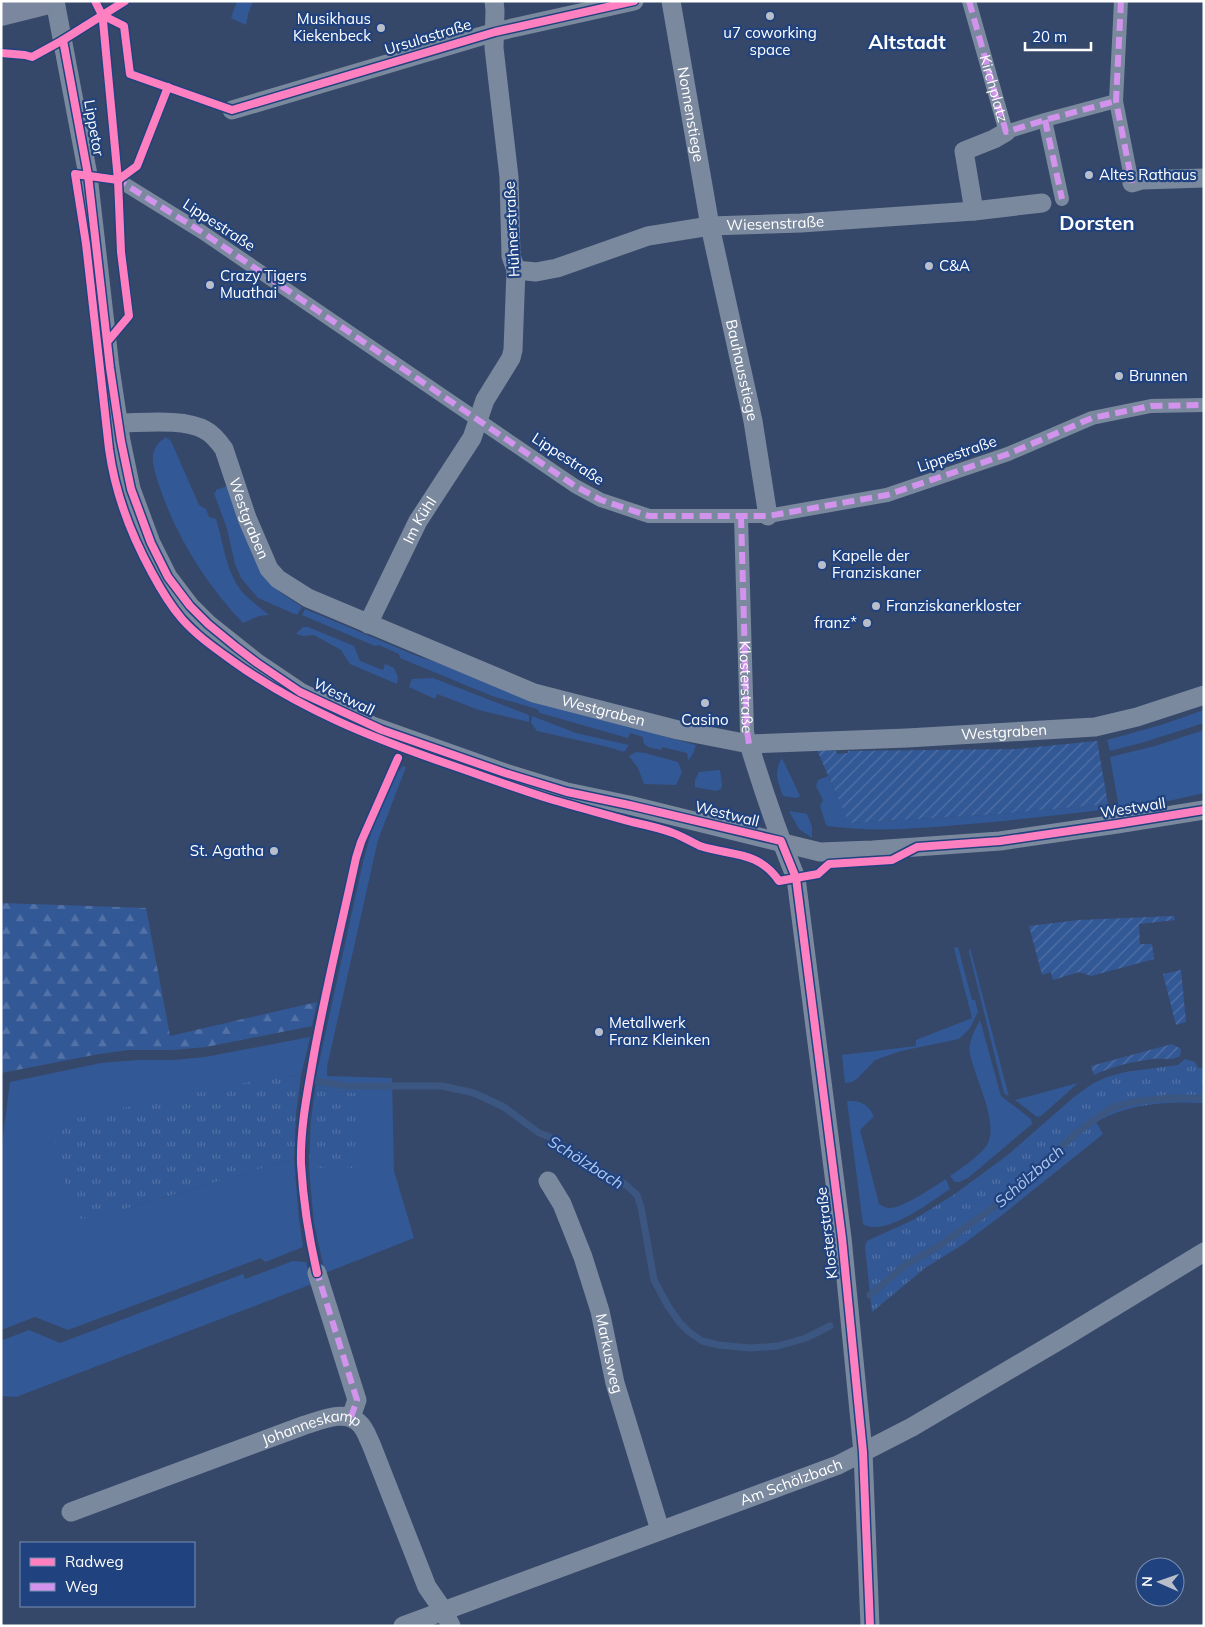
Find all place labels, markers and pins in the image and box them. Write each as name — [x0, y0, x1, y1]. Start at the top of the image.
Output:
place label: Musikhaus Kiekenbeck — [293, 9, 371, 45]
marker: u7 coworking space — [764, 10, 776, 22]
marker: Musikhaus Kiekenbeck — [375, 22, 387, 34]
place label: u7 coworking space — [723, 23, 817, 59]
place label: Altes Rathaus — [1099, 165, 1197, 184]
marker: Altes Rathaus — [1083, 169, 1095, 181]
place label: C&A — [939, 256, 970, 275]
marker: C&A — [923, 260, 935, 272]
place label: Crazy Tigers Muathai — [220, 266, 307, 302]
marker: Crazy Tigers Muathai — [204, 279, 216, 291]
place label: Brunnen — [1129, 366, 1188, 385]
marker: Brunnen — [1113, 370, 1125, 382]
place label: Kapelle der Franziskaner — [832, 546, 922, 582]
marker: Kapelle der Franziskaner — [816, 559, 828, 571]
place label: Franziskanerkloster — [886, 596, 1022, 615]
marker: Franziskanerkloster — [870, 600, 882, 612]
place label: franz* — [814, 613, 857, 632]
marker: franz* — [861, 617, 873, 629]
marker: Casino — [699, 697, 711, 709]
place label: Casino — [681, 710, 729, 729]
place label: St. Agatha — [190, 841, 264, 860]
marker: St. Agatha — [268, 845, 280, 857]
place label: Metallwerk Franz Kleinken — [609, 1013, 710, 1049]
marker: Metallwerk Franz Kleinken — [593, 1026, 605, 1038]

